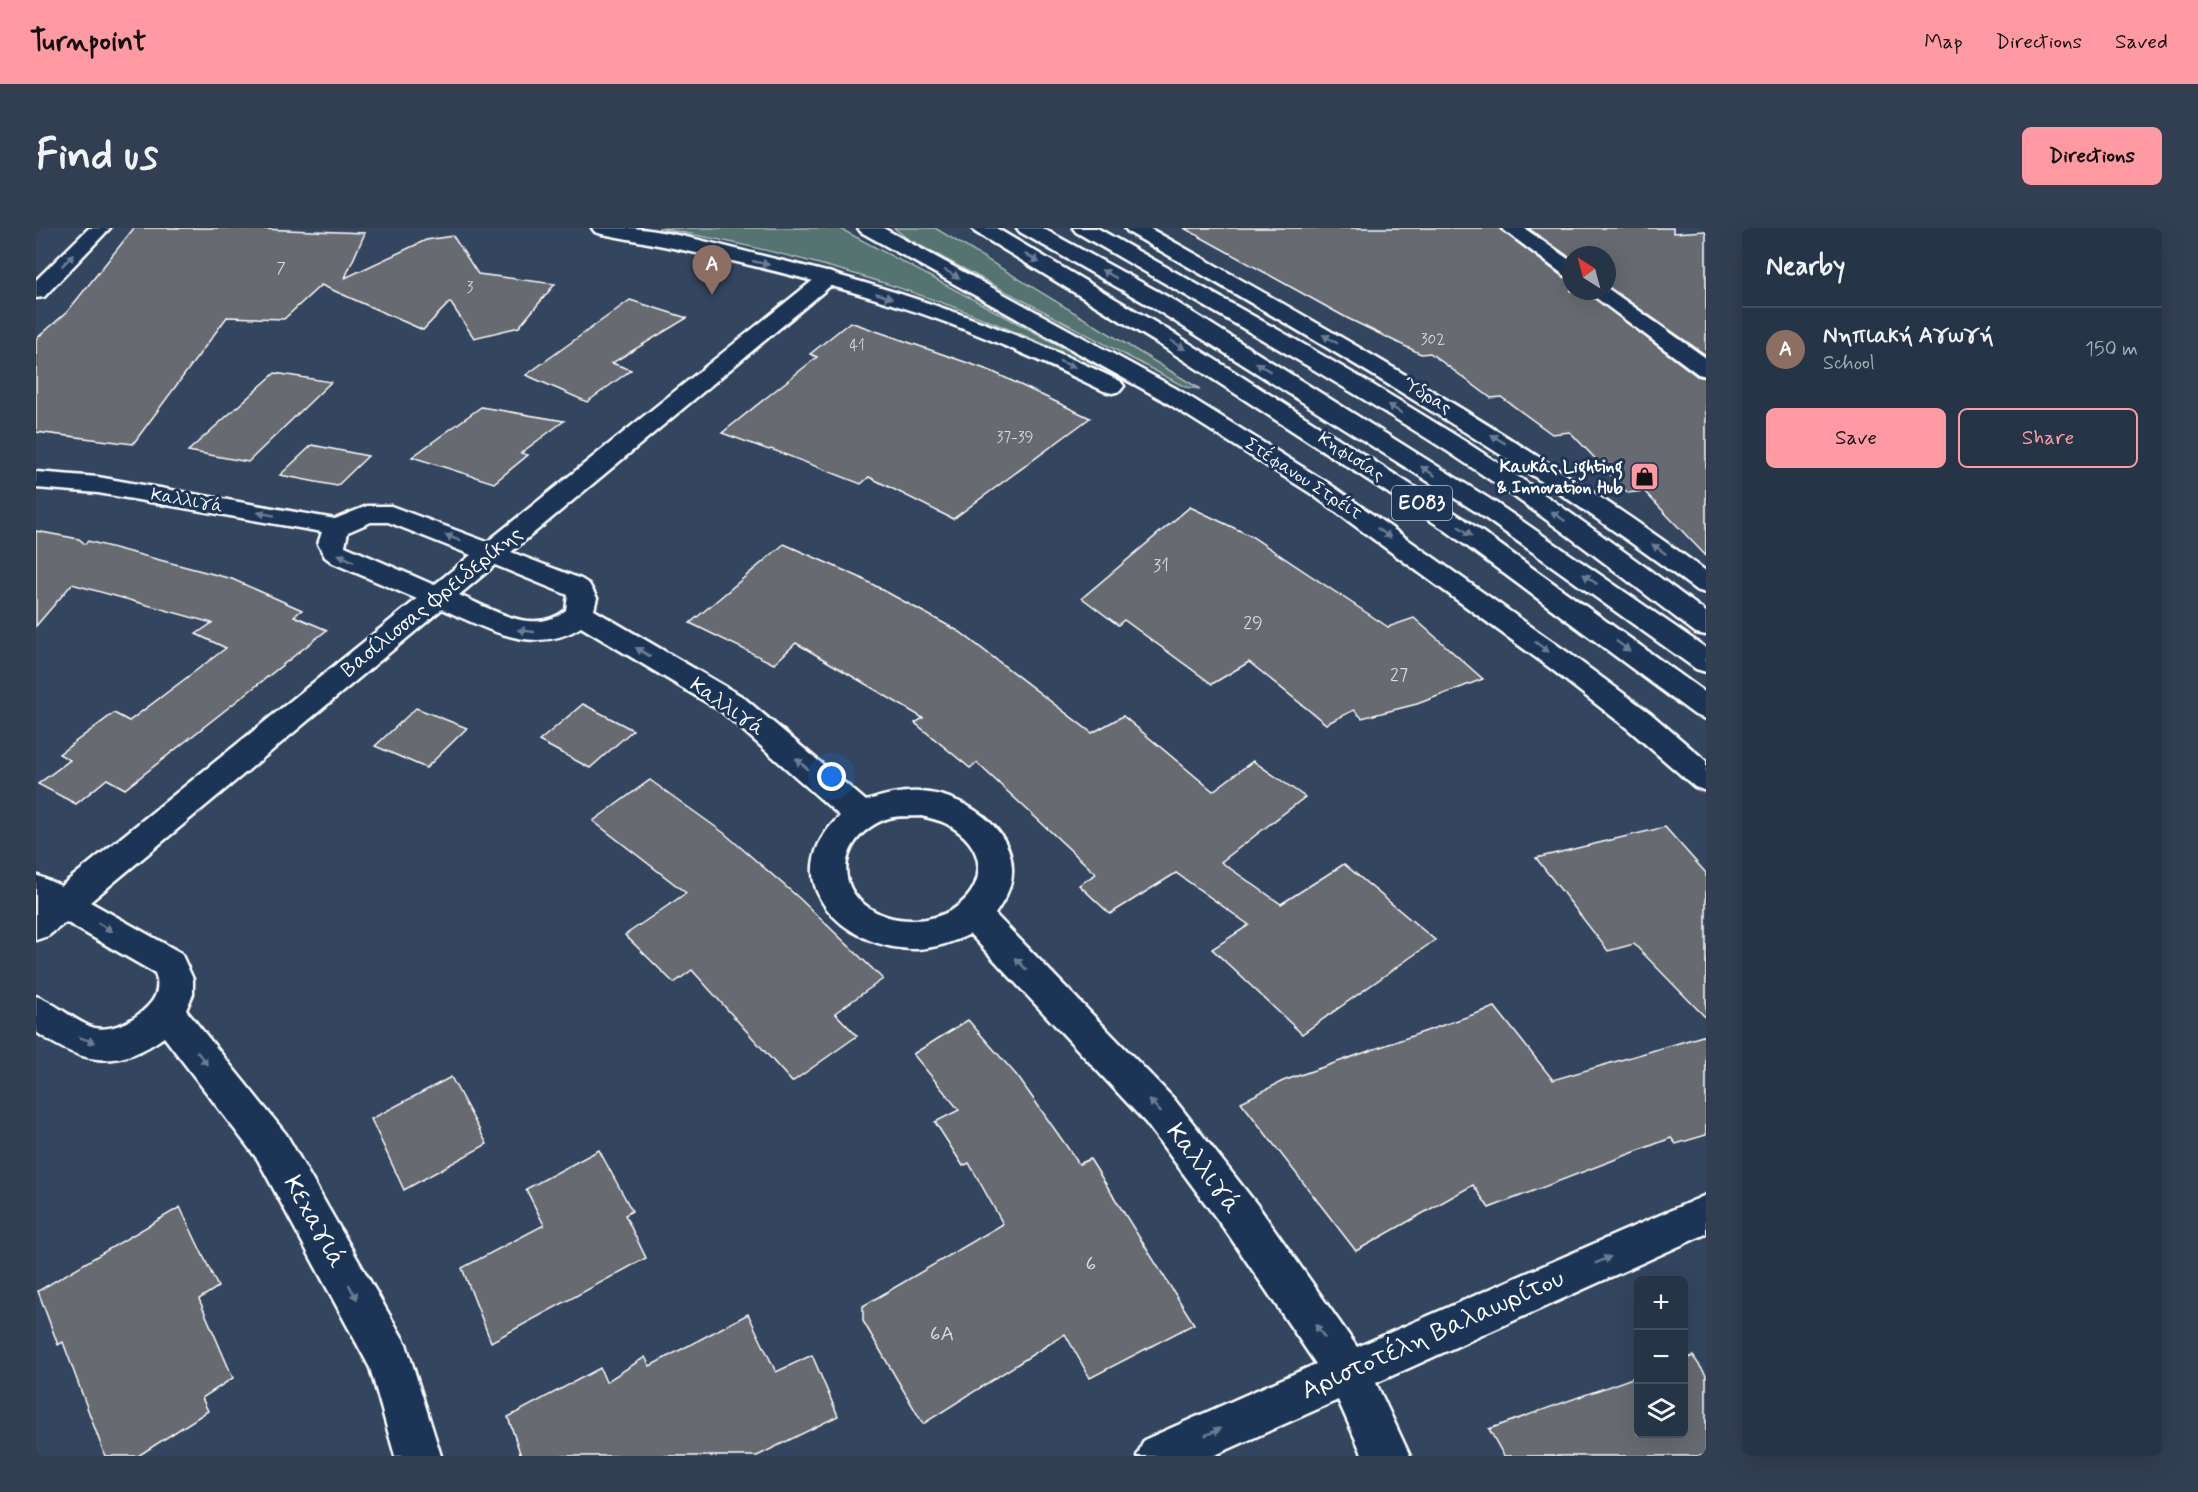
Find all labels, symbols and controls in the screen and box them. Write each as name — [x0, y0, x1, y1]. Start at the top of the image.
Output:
text: Turnpoint — [30, 24, 146, 61]
text: Map — [1924, 28, 1963, 56]
text: Directions — [1996, 28, 2082, 56]
text: Saved — [2115, 28, 2168, 56]
button: Directions — [2022, 127, 2162, 185]
text: Find us — [36, 129, 158, 184]
pin: A — [692, 245, 732, 295]
north arrow — [1562, 246, 1616, 300]
text: Nearby — [1766, 250, 1845, 284]
one-way arrow — [60, 253, 74, 267]
one-way arrow — [1024, 253, 1041, 263]
one-way arrow — [752, 258, 771, 268]
house number: 7 — [276, 259, 286, 279]
one-way arrow — [943, 269, 960, 279]
one-way arrow — [1100, 269, 1117, 279]
house number: 3 — [467, 278, 474, 298]
one-way arrow — [875, 292, 893, 301]
text: Νηπιακή Αγωγή — [1823, 322, 1994, 350]
house number: 302 — [1421, 330, 1445, 350]
one-way arrow — [1322, 334, 1339, 344]
house number: 41 — [849, 336, 865, 356]
text: A — [1779, 336, 1792, 363]
text: 150 m — [2085, 336, 2138, 363]
one-way arrow — [1169, 340, 1186, 351]
text: School — [1823, 350, 1875, 377]
one-way arrow — [1058, 359, 1076, 369]
one-way arrow — [1255, 362, 1271, 373]
street label: Ύδρας — [1398, 372, 1456, 420]
one-way arrow — [1387, 404, 1403, 415]
button: Save — [1766, 408, 1946, 468]
button: Share — [1958, 408, 2138, 468]
street label: Κηφισίας — [1313, 427, 1389, 487]
house number: 37-39 — [997, 428, 1033, 448]
street label: Στέφανου Στρέιτ — [1240, 431, 1367, 526]
one-way arrow — [1490, 434, 1506, 445]
place label: Καυκάς Lighting & Innovation Hub — [1497, 455, 1623, 500]
shop icon: Καυκάς Lighting & Innovation Hub — [1628, 461, 1660, 493]
one-way arrow — [1420, 465, 1436, 476]
street label: Καλλιγά — [149, 483, 225, 519]
road number: ΕΟ83 — [1392, 486, 1452, 520]
one-way arrow — [257, 510, 276, 519]
one-way arrow — [1550, 511, 1566, 522]
street label: Βασίλισσας Φρειδερίκης — [335, 520, 529, 684]
one-way arrow — [1456, 525, 1472, 537]
one-way arrow — [1376, 527, 1392, 539]
one-way arrow — [443, 533, 461, 543]
one-way arrow — [1651, 543, 1667, 555]
one-way arrow — [337, 553, 354, 562]
house number: 31 — [1153, 554, 1169, 578]
one-way arrow — [1583, 573, 1599, 585]
house number: 29 — [1243, 611, 1263, 635]
one-way arrow — [516, 626, 535, 635]
one-way arrow — [1615, 639, 1630, 651]
one-way arrow — [1534, 641, 1550, 654]
one-way arrow — [634, 647, 651, 657]
house number: 27 — [1390, 663, 1408, 687]
street label: Καλλιγά — [684, 671, 770, 743]
one-way arrow — [794, 758, 810, 771]
your location — [817, 762, 846, 791]
one-way arrow — [97, 922, 114, 932]
one-way arrow — [1014, 958, 1028, 972]
one-way arrow — [78, 1036, 96, 1046]
one-way arrow — [196, 1051, 208, 1066]
one-way arrow — [1149, 1099, 1162, 1114]
street label: Καλλιγά — [1158, 1117, 1248, 1221]
street label: Κεχαγιά — [275, 1170, 353, 1274]
house number: 6 — [1086, 1250, 1096, 1278]
one-way arrow — [1594, 1255, 1611, 1264]
street label: Αριστοτέλη Βαλαωρίτου — [1296, 1262, 1570, 1408]
map controls — [1634, 1276, 1688, 1438]
button: + — [1634, 1276, 1688, 1330]
one-way arrow — [348, 1284, 358, 1301]
house number: 6A — [930, 1320, 954, 1348]
one-way arrow — [1314, 1323, 1326, 1339]
button: − — [1634, 1330, 1688, 1384]
button: layers — [1634, 1384, 1688, 1438]
one-way arrow — [1205, 1428, 1222, 1437]

